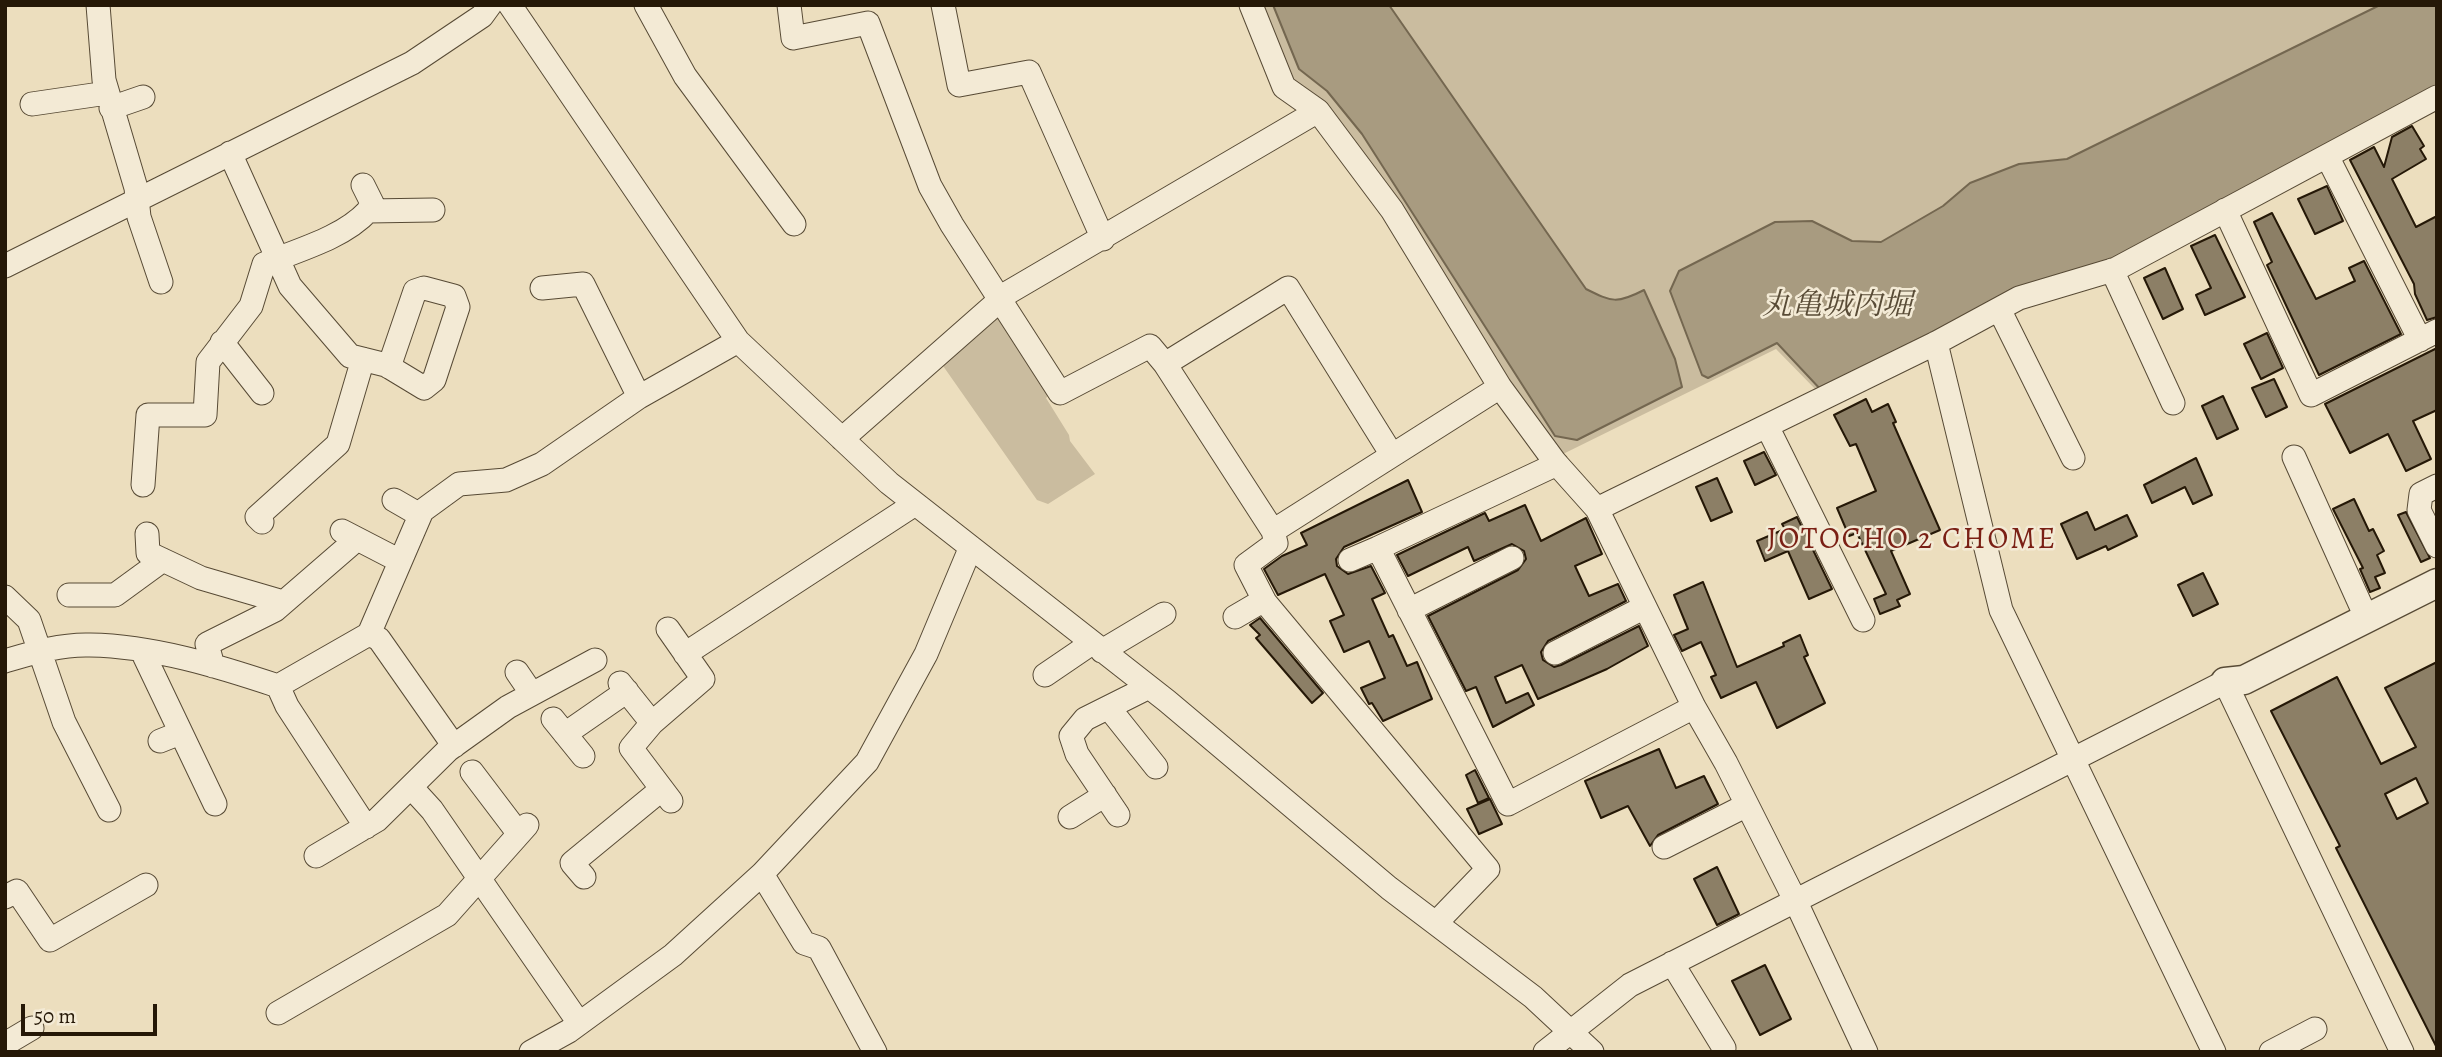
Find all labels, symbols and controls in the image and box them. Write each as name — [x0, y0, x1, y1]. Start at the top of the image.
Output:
water label: 丸亀城内堀 — [1762, 289, 1912, 325]
district label: JOTOCHO 2 CHOME — [1769, 523, 2055, 559]
scale bar — [24, 990, 161, 1034]
text: 50 m — [34, 1002, 76, 1030]

